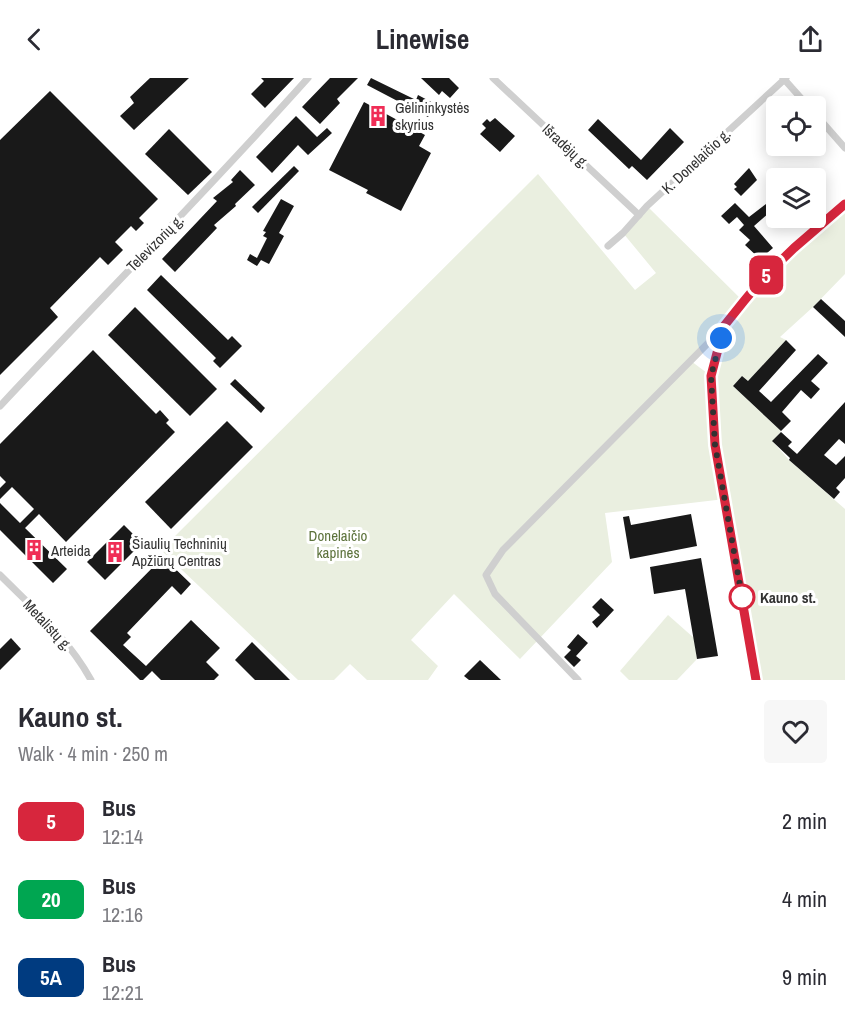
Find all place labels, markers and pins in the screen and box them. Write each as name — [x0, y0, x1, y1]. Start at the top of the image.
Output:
place label: Gėlininkystės skyrius — [395, 97, 470, 135]
building icon: Gėlininkystės skyrius — [366, 104, 390, 128]
place label: Šiaulių Techninių Apžiūrų Centras — [131, 533, 227, 571]
building icon: Arteida — [22, 538, 46, 562]
place label: Arteida — [50, 540, 91, 561]
building icon: Šiaulių Techninių Apžiūrų Centras — [103, 540, 127, 564]
marker: Kauno st. — [729, 584, 755, 610]
place label: Kauno st. — [760, 587, 816, 608]

